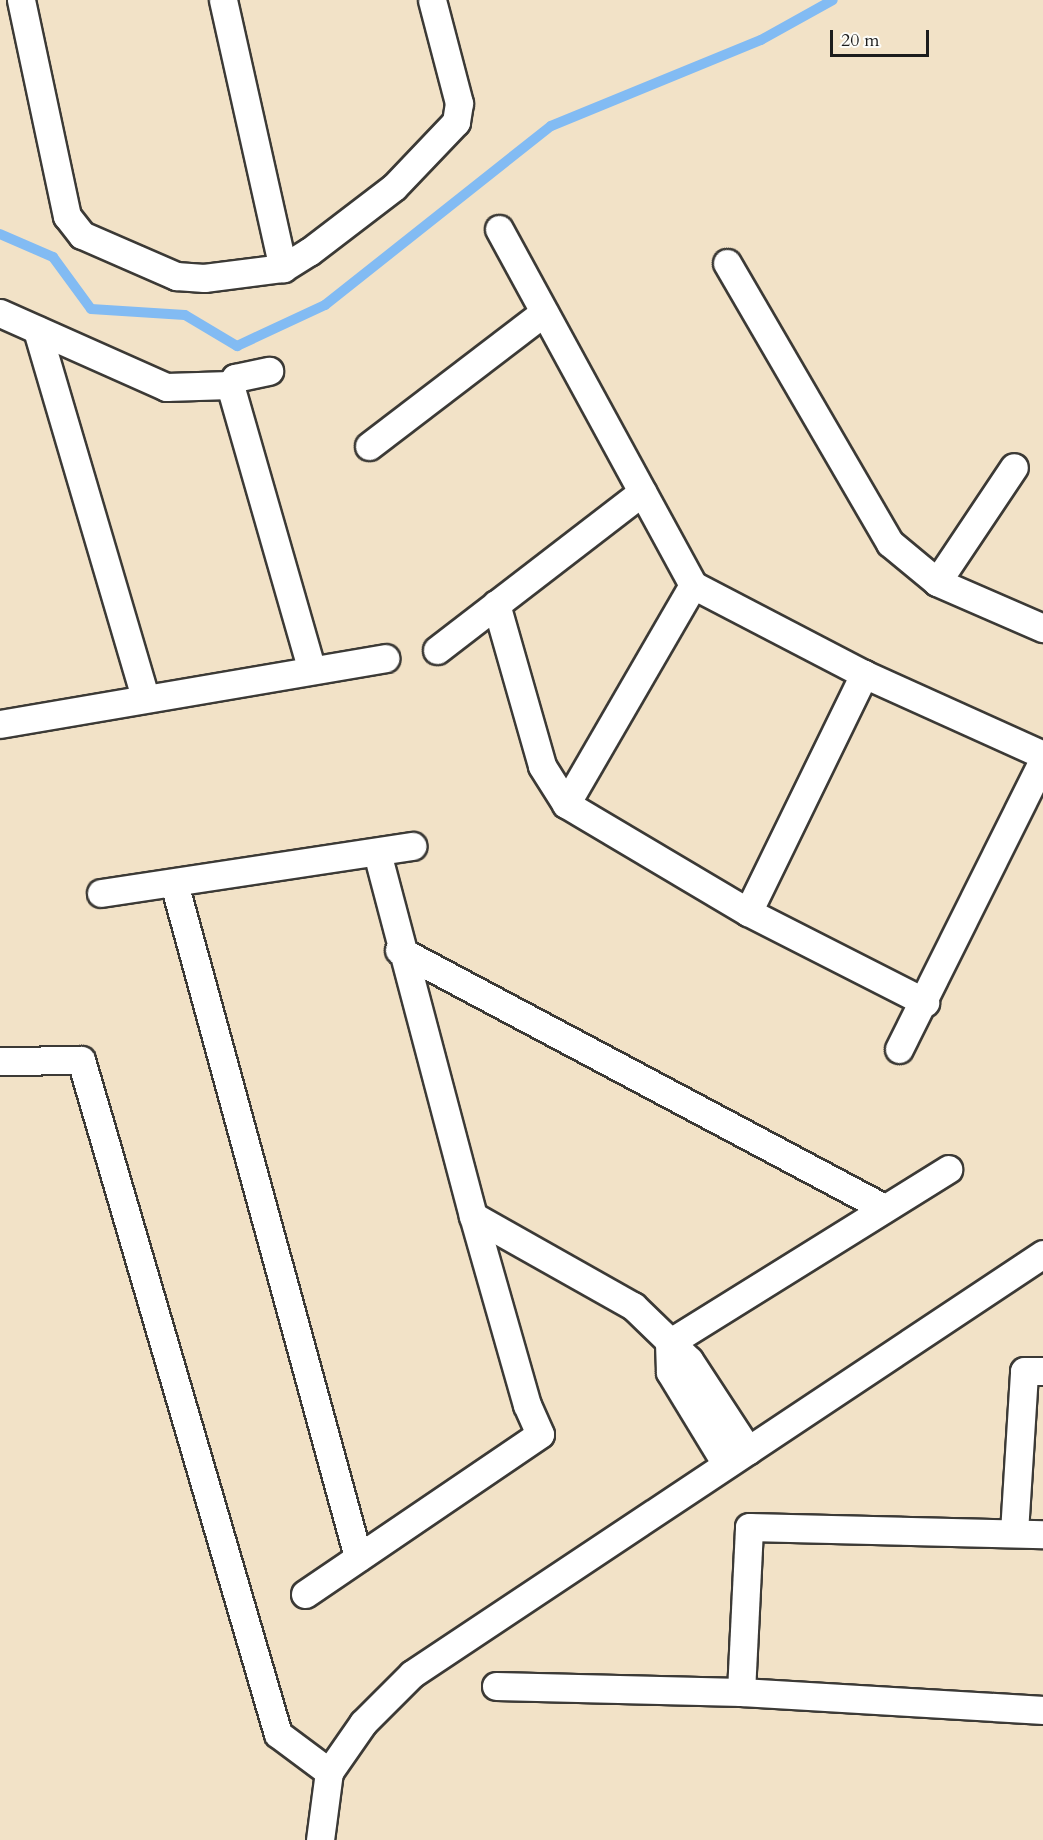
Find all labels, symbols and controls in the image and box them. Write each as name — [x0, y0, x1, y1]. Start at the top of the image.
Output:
scale bar — [833, 18, 932, 56]
text: 20 m — [841, 28, 880, 53]

